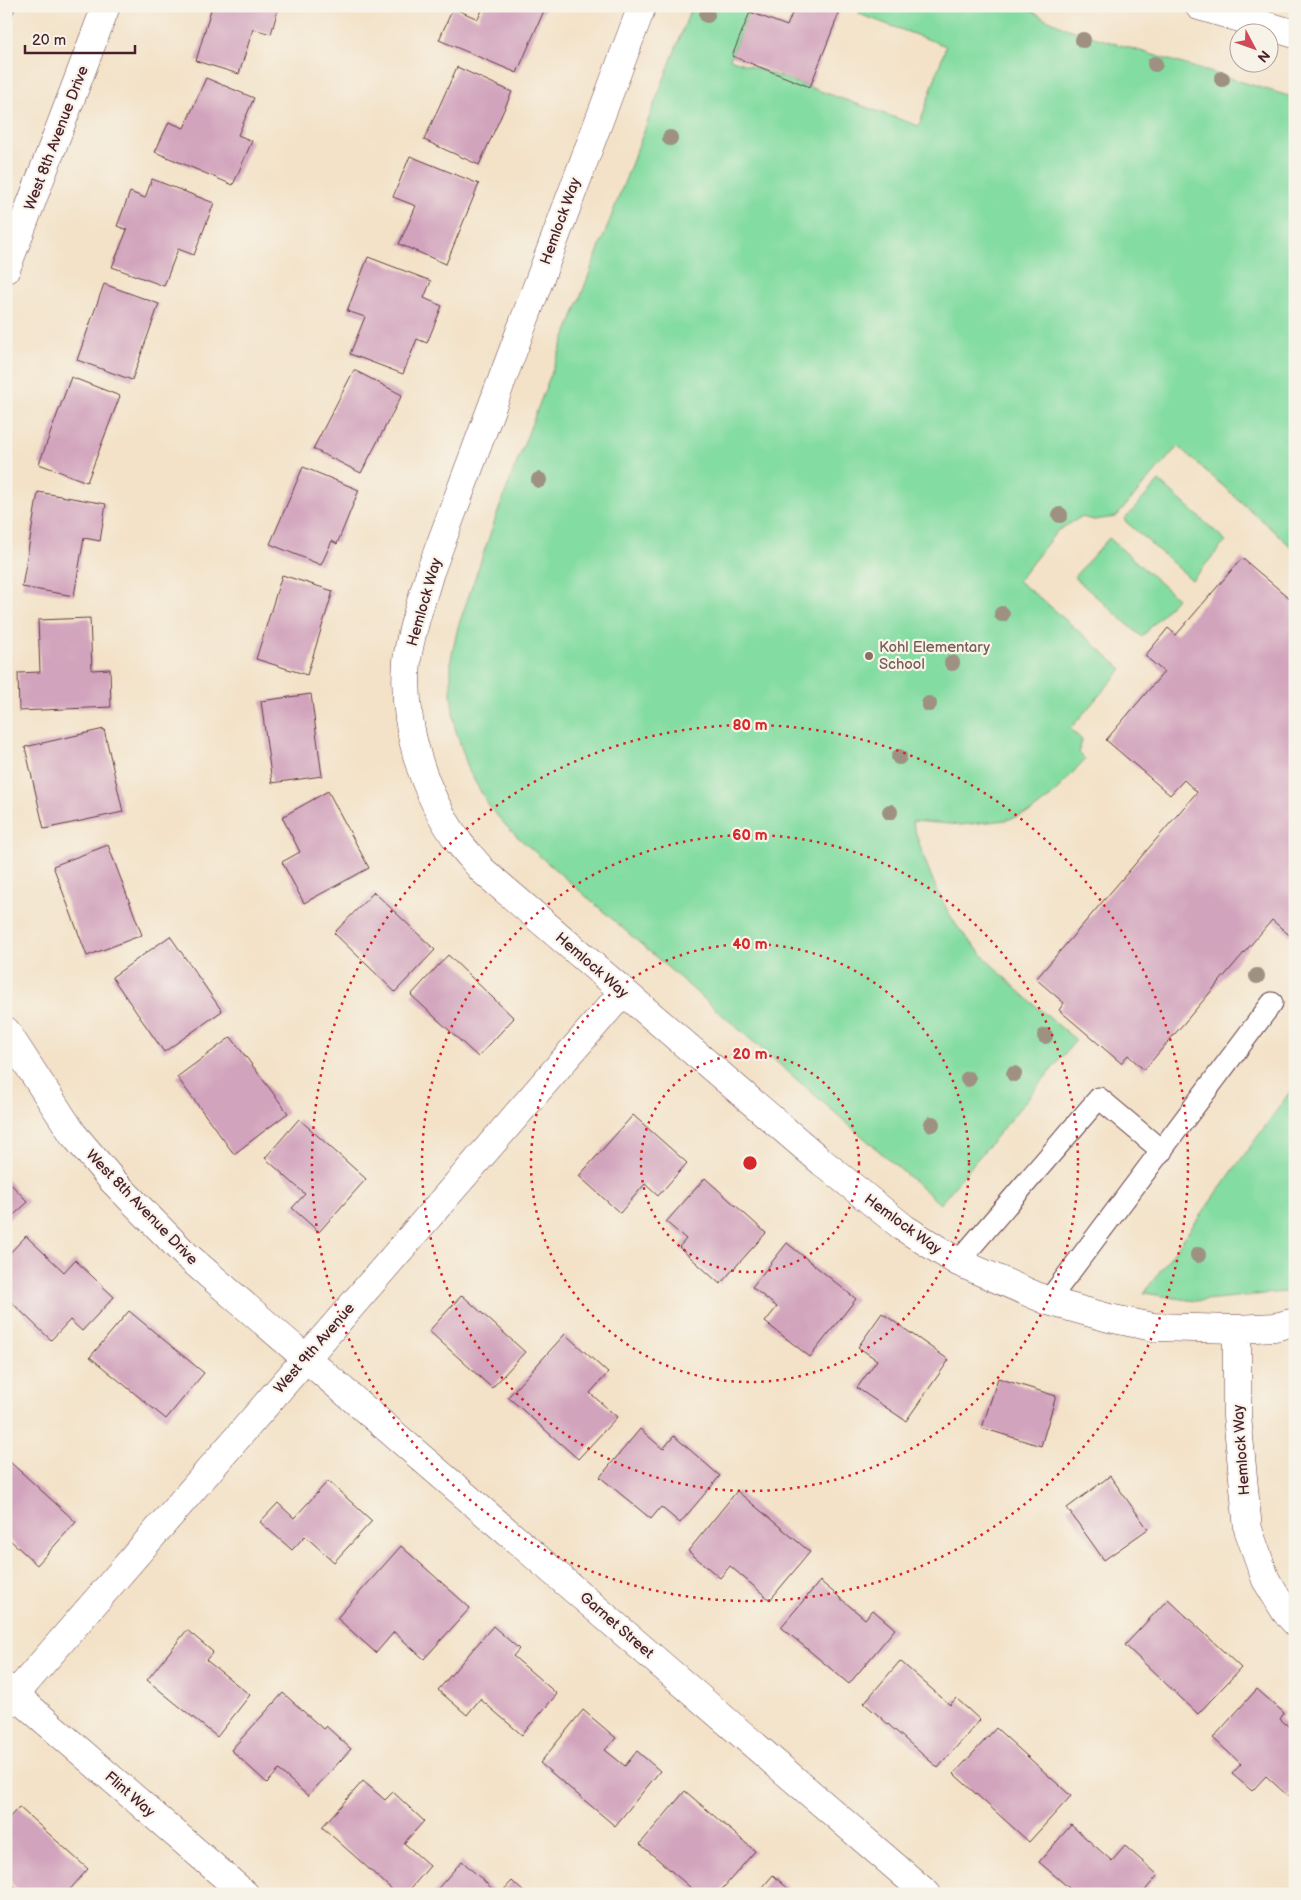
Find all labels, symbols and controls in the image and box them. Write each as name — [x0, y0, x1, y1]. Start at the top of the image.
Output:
scale bar — [25, 22, 135, 54]
north arrow — [1228, 22, 1278, 72]
text: 20 m — [32, 31, 66, 50]
text: N — [1254, 47, 1273, 66]
street label: West 8th Avenue Drive — [20, 63, 93, 213]
street label: Hemlock Way — [536, 175, 585, 267]
street label: Hemlock Way — [403, 556, 446, 648]
place label: Kohl Elementary School — [879, 638, 990, 674]
marker: Kohl Elementary School — [863, 650, 875, 662]
text: 80 m — [732, 716, 768, 735]
text: 60 m — [732, 826, 768, 845]
street label: Hemlock Way — [551, 928, 632, 1003]
text: 40 m — [732, 935, 768, 954]
text: 20 m — [733, 1045, 768, 1064]
street label: West 8th Avenue Drive — [82, 1146, 202, 1269]
centre of rings — [741, 1154, 759, 1172]
street label: Hemlock Way — [860, 1190, 945, 1259]
street label: West 9th Avenue — [270, 1299, 359, 1397]
street label: Hemlock Way — [1229, 1404, 1254, 1496]
street label: Garnet Street — [576, 1588, 658, 1663]
street label: Flint Way — [101, 1767, 159, 1822]

